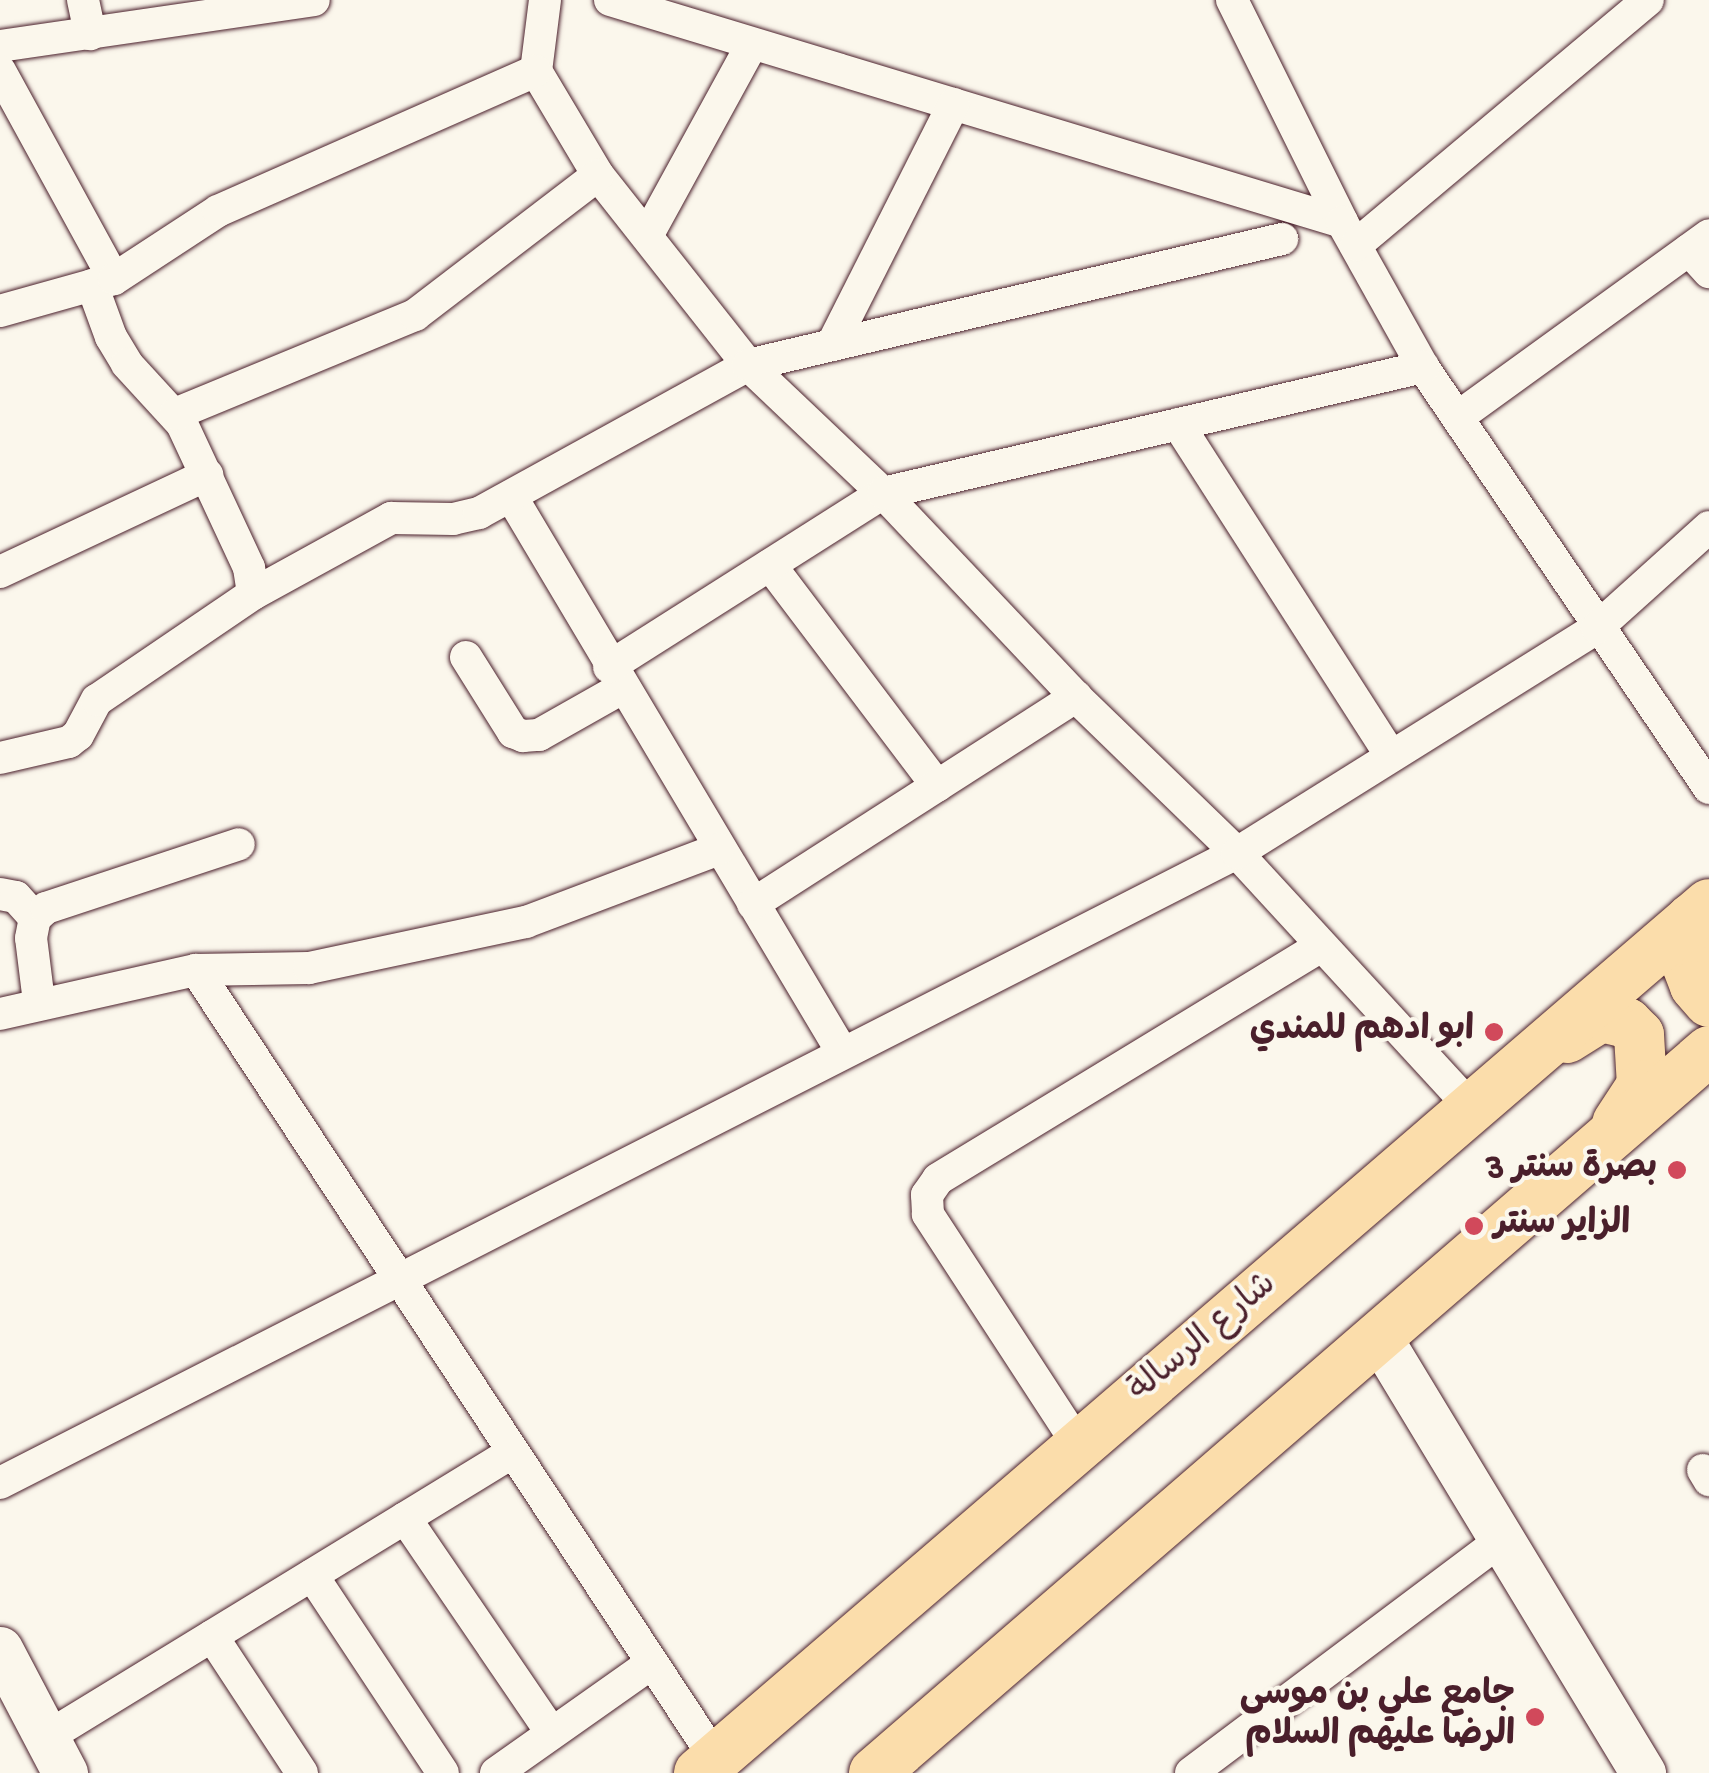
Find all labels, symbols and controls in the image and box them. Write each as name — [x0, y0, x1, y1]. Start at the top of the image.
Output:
place label: ابو ادهم للمندي — [1250, 1011, 1474, 1053]
marker: ابو ادهم للمندي — [1483, 1021, 1505, 1043]
place label: بصرة سنتر 3 — [1486, 1149, 1657, 1191]
marker: بصرة سنتر 3 — [1666, 1159, 1688, 1181]
place label: الزاير سنتر — [1494, 1205, 1630, 1247]
marker: الزاير سنتر — [1463, 1215, 1485, 1237]
street label: شارع الرسالة — [1122, 1265, 1286, 1413]
place label: جامع علي بن موسى الرضا عليهم السلام — [1240, 1676, 1515, 1758]
marker: جامع علي بن موسى الرضا عليهم السلام — [1524, 1706, 1546, 1728]

